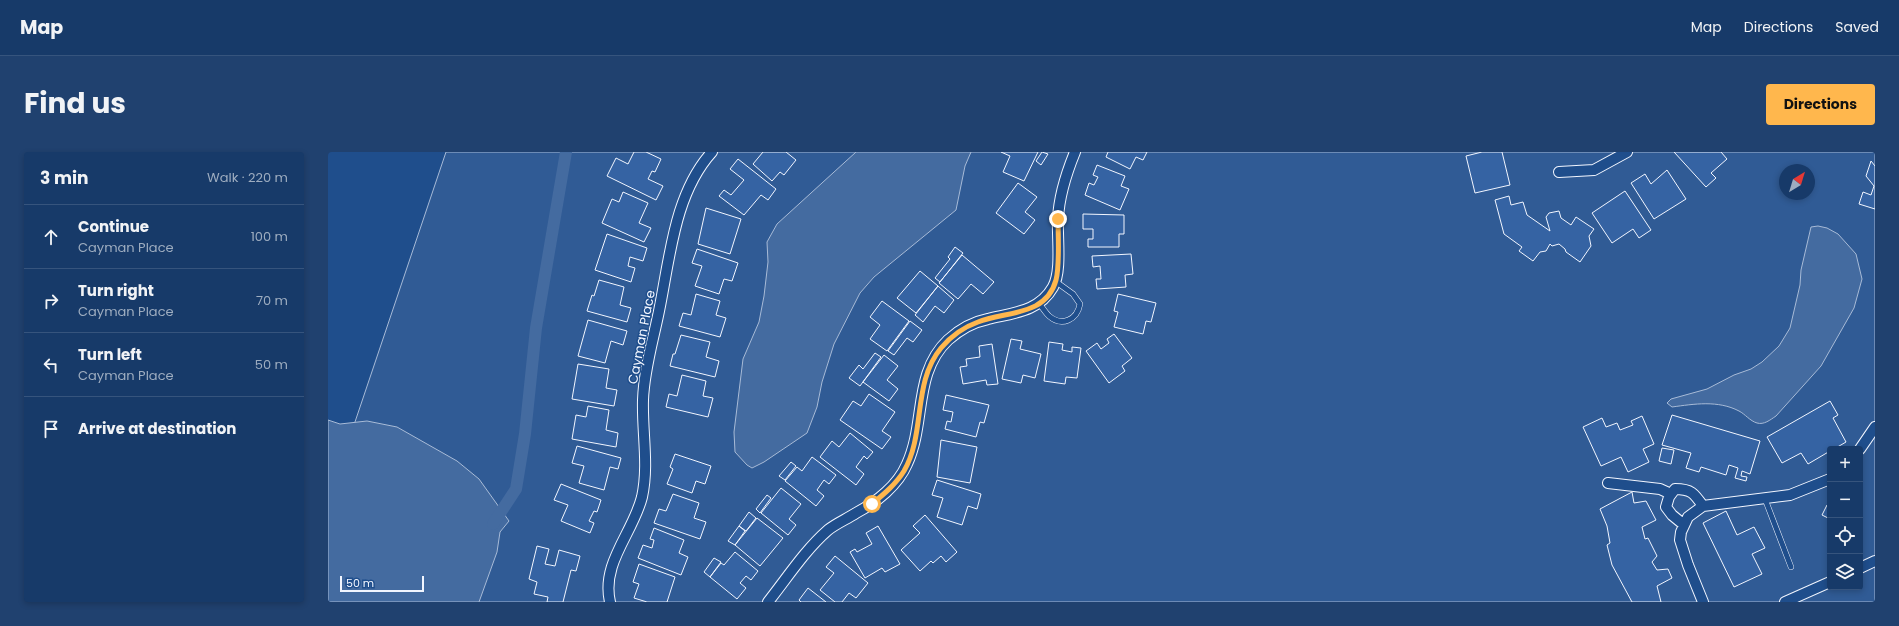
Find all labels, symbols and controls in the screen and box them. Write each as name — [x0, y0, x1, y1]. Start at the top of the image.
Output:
text: Map — [20, 14, 63, 41]
text: Map — [1691, 17, 1722, 37]
text: Directions — [1744, 17, 1813, 37]
text: Saved — [1835, 17, 1879, 37]
text: Find us — [24, 84, 126, 123]
button: Directions — [1766, 84, 1875, 125]
north arrow — [1779, 164, 1815, 200]
text: 3 min — [40, 166, 88, 190]
text: Walk · 220 m — [207, 168, 288, 187]
route end — [1049, 210, 1067, 228]
text: Continue — [78, 216, 149, 237]
icon: ahead — [40, 226, 62, 248]
text: 100 m — [251, 227, 288, 246]
text: Cayman Place — [78, 238, 174, 257]
text: Turn right — [78, 280, 154, 301]
street label: Cayman Place — [623, 288, 660, 386]
icon: right — [40, 290, 62, 312]
text: 70 m — [256, 291, 288, 310]
text: Cayman Place — [78, 302, 174, 321]
text: Turn left — [78, 344, 142, 365]
icon: left — [40, 354, 62, 376]
text: 50 m — [255, 355, 288, 374]
text: Cayman Place — [78, 366, 174, 385]
icon: arrive — [40, 418, 62, 440]
text: Arrive at destination — [78, 418, 236, 439]
map controls — [1827, 446, 1863, 590]
button: + — [1827, 446, 1863, 482]
button: − — [1827, 482, 1863, 518]
route start — [863, 495, 881, 513]
button: locate — [1827, 518, 1863, 554]
button: layers — [1827, 554, 1863, 590]
scale bar — [340, 574, 424, 593]
text: 50 m — [346, 575, 374, 591]

